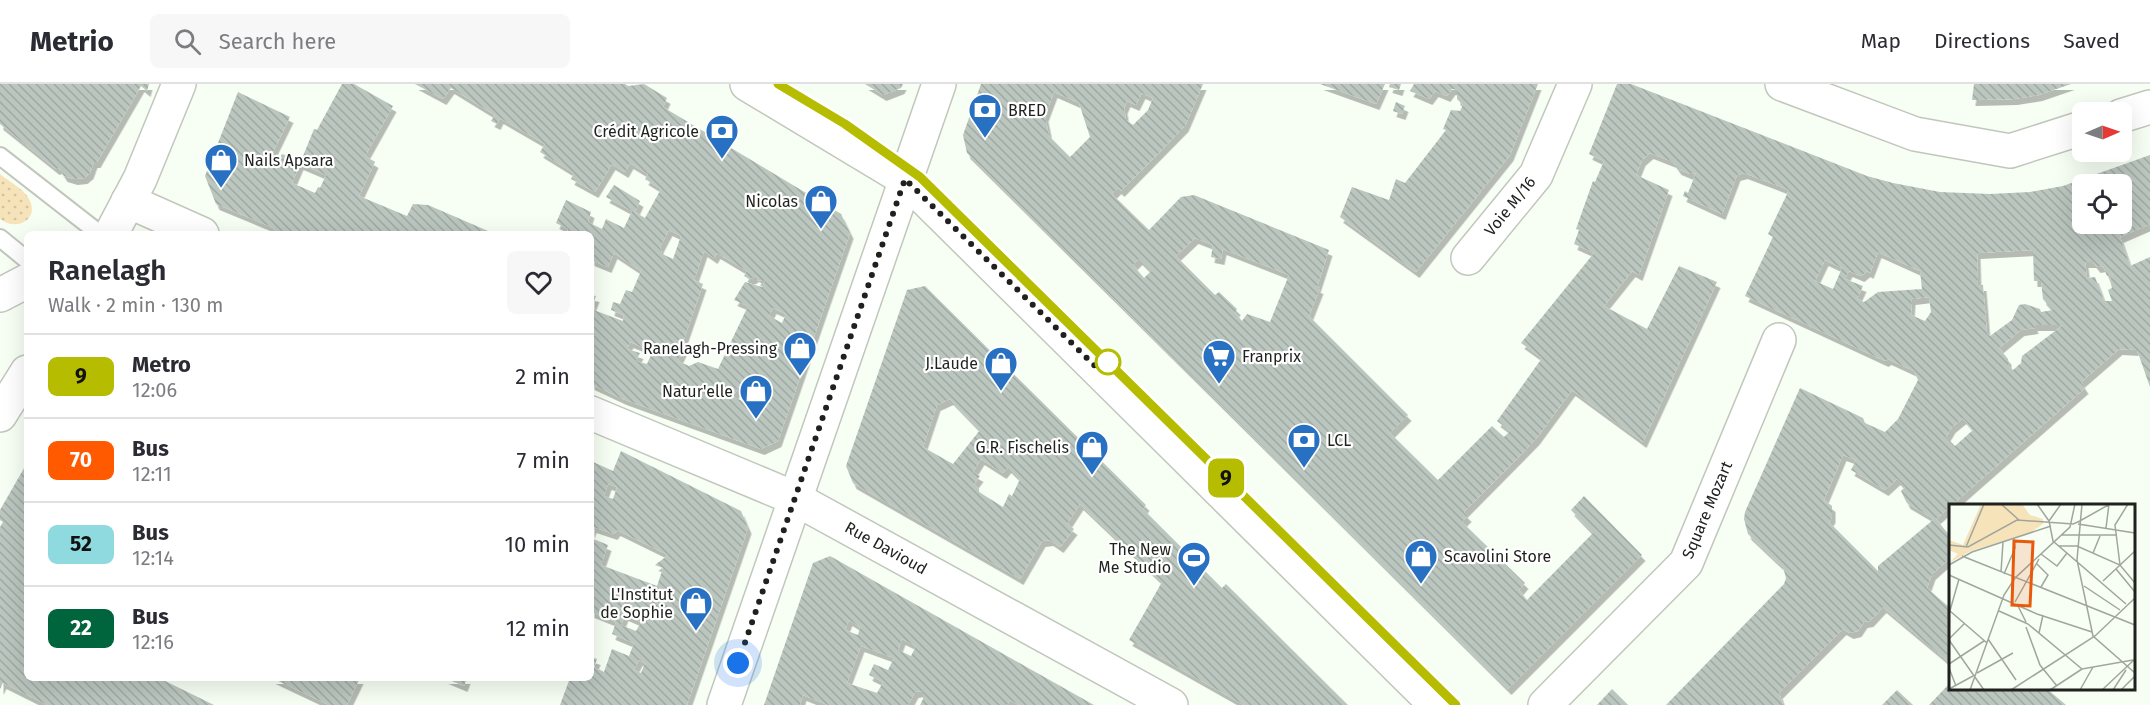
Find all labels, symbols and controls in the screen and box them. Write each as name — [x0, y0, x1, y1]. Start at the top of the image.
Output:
search box — [150, 14, 570, 68]
text: Metrio — [30, 25, 114, 58]
icon: search — [171, 25, 204, 58]
text: Search here — [219, 28, 336, 55]
text: Map — [1861, 28, 1901, 54]
text: Directions — [1934, 28, 2030, 54]
text: Saved — [2063, 28, 2120, 54]
bank icon: BRED — [967, 92, 1003, 139]
place label: BRED — [1008, 101, 1046, 120]
north arrow — [2072, 102, 2132, 162]
map controls — [2072, 102, 2132, 234]
bank icon: Crédit Agricole — [704, 113, 740, 160]
place label: Crédit Agricole — [594, 122, 699, 141]
shop icon: Nails Apsara — [203, 142, 239, 189]
place label: Nails Apsara — [244, 151, 334, 170]
street label: Voie M/16 — [1480, 173, 1540, 239]
button: locate — [2072, 174, 2132, 234]
shop icon: Nicolas — [803, 183, 839, 230]
place label: Nicolas — [745, 192, 798, 211]
button: heart — [507, 251, 570, 314]
text: Ranelagh — [48, 254, 167, 287]
text: Walk · 2 min · 130 m — [48, 293, 223, 317]
shop icon: Ranelagh-Pressing — [782, 330, 818, 377]
supermarket icon: Franprix — [1201, 338, 1237, 385]
place label: Ranelagh-Pressing — [643, 339, 778, 358]
shop icon: J.Laude — [983, 345, 1019, 392]
place label: Franprix — [1242, 347, 1301, 366]
unlabelled marker — [1095, 349, 1121, 375]
text: Metro — [132, 351, 191, 378]
place label: J.Laude — [925, 354, 978, 373]
text: 9 — [75, 363, 87, 389]
text: 2 min — [515, 363, 570, 390]
shop icon: Natur'elle — [738, 373, 774, 420]
text: 12:06 — [132, 378, 177, 402]
place label: Natur'elle — [662, 382, 733, 401]
bank icon: LCL — [1286, 422, 1322, 469]
shop icon: G.R. Fischelis — [1074, 429, 1110, 476]
place label: LCL — [1327, 431, 1351, 450]
text: Bus — [132, 435, 169, 462]
place label: G.R. Fischelis — [976, 438, 1069, 457]
text: 70 — [70, 447, 92, 473]
text: 7 min — [516, 447, 570, 474]
line badge: 9 — [1206, 458, 1246, 498]
street label: Square Mozart — [1678, 458, 1736, 562]
text: 12:11 — [132, 462, 172, 486]
text: 9 — [1220, 465, 1232, 491]
inset map — [1949, 504, 2135, 690]
street label: Rue Davioud — [842, 518, 930, 578]
text: Bus — [132, 519, 169, 546]
text: 52 — [70, 531, 92, 557]
text: 10 min — [504, 531, 570, 558]
shop icon: Scavolini Store — [1403, 538, 1439, 585]
place label: The New Me Studio — [1098, 540, 1172, 577]
sports icon: The New Me Studio — [1176, 540, 1212, 587]
text: 12:14 — [132, 546, 174, 570]
place label: Scavolini Store — [1444, 547, 1551, 566]
place label: L'Institut de Sophie — [600, 585, 673, 622]
shop icon: L'Institut de Sophie — [678, 585, 714, 632]
text: Bus — [132, 603, 169, 630]
text: 22 — [70, 615, 92, 641]
text: 12 min — [506, 615, 570, 642]
text: 12:16 — [132, 630, 174, 654]
your location — [723, 648, 753, 678]

